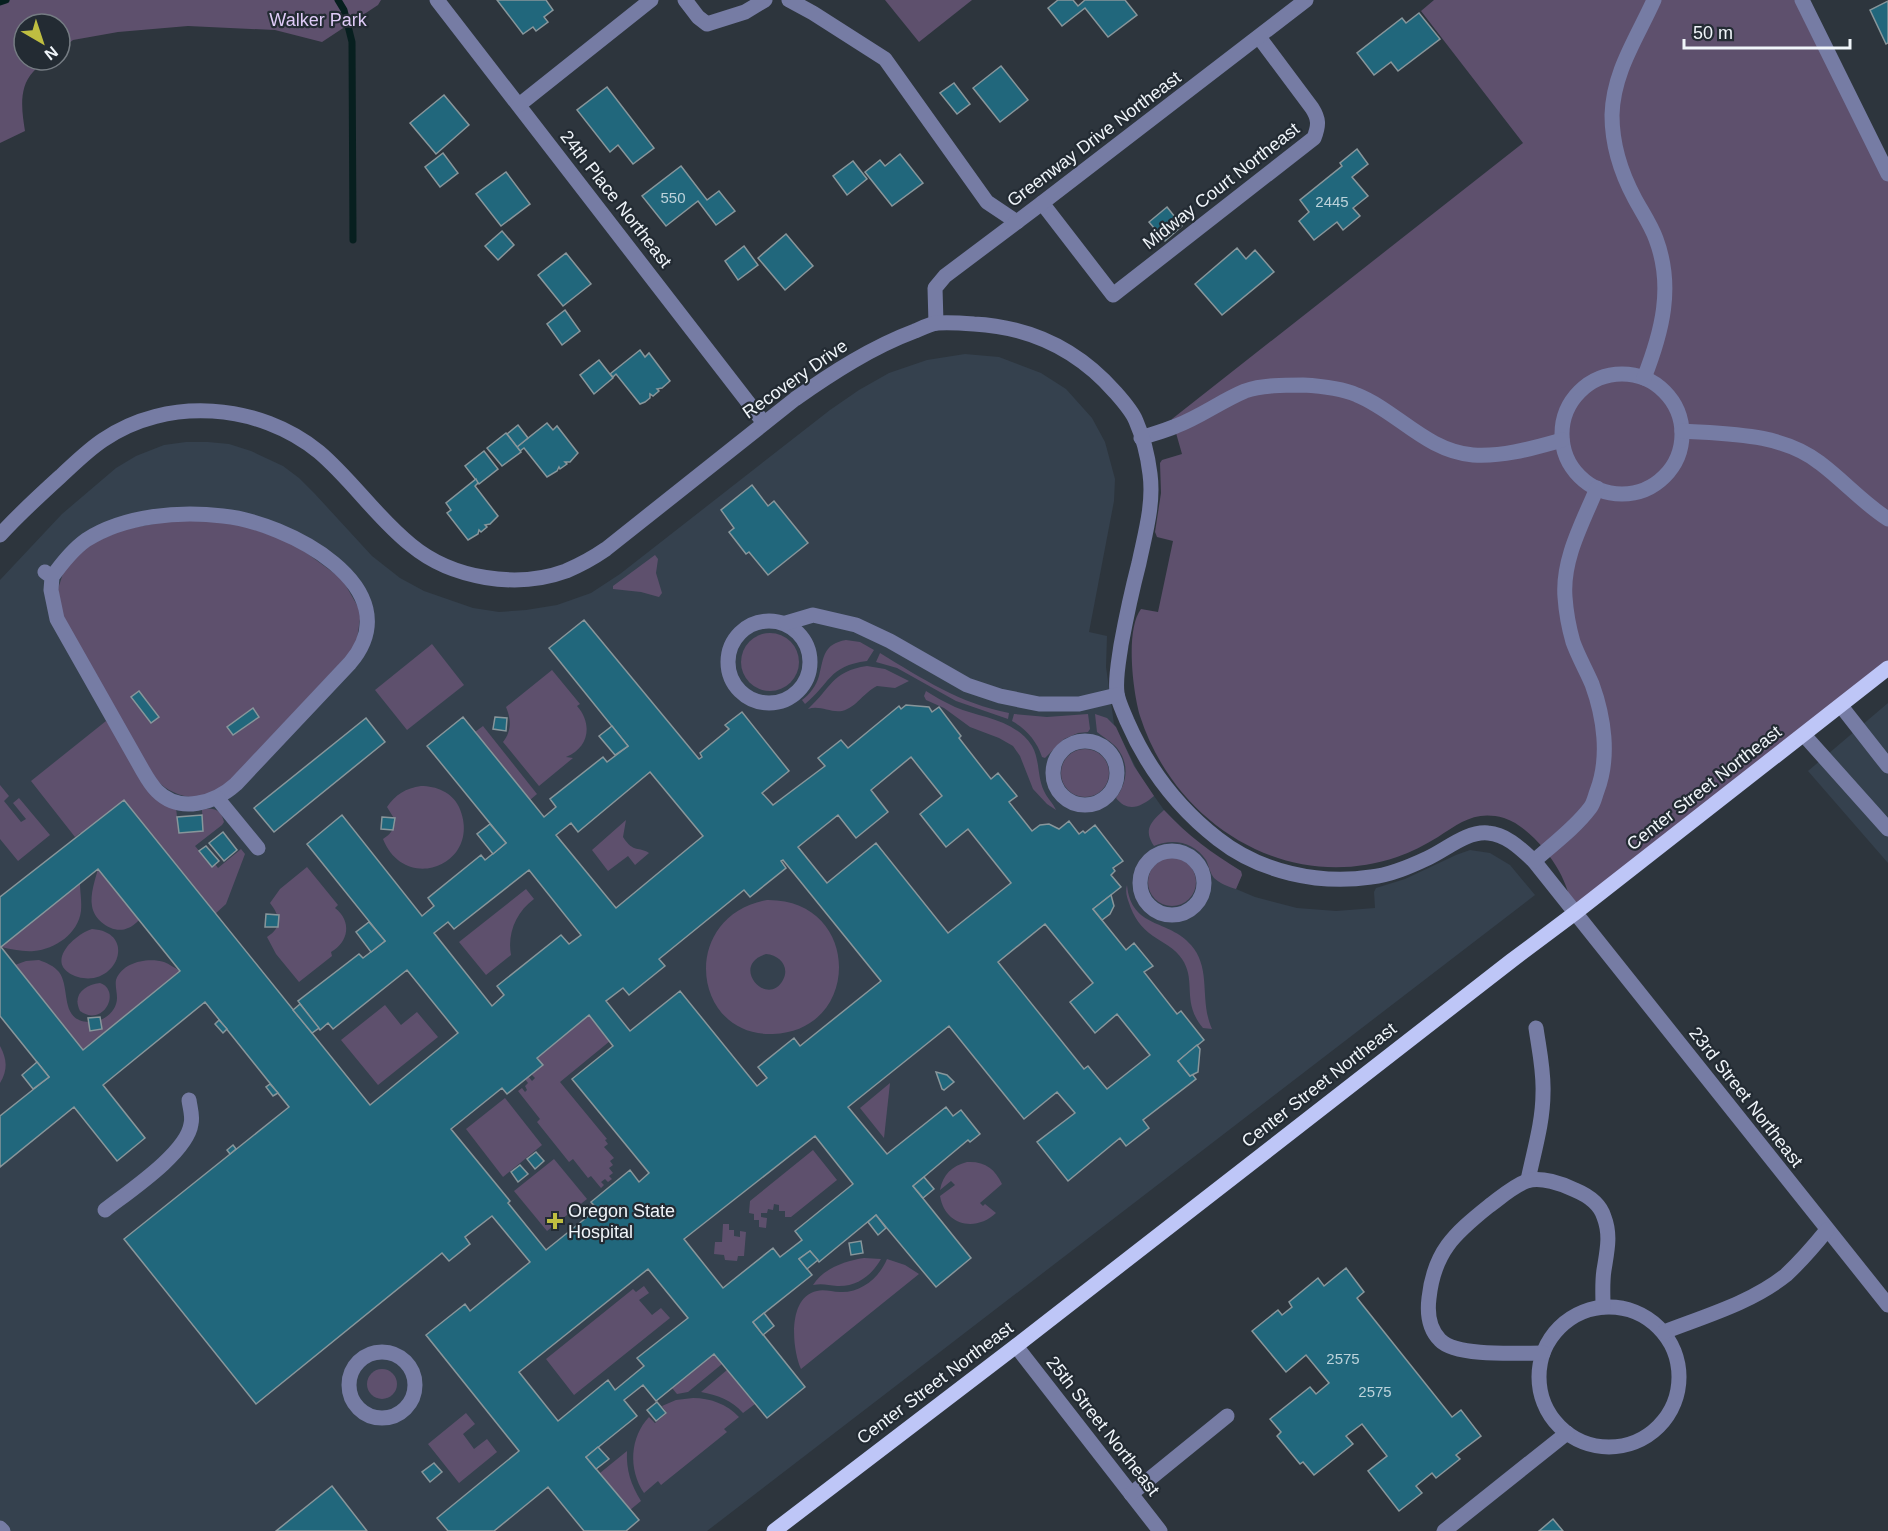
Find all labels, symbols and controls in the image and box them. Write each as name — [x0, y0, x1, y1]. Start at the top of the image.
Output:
park label: Walker Park — [269, 10, 368, 30]
north arrow — [12, 12, 72, 72]
scale bar — [1684, 12, 1850, 50]
text: 50 m — [1693, 23, 1733, 43]
text: N — [41, 43, 61, 64]
street label: Greenway Drive Northeast — [1003, 67, 1185, 211]
street label: Midway Court Northeast — [1139, 119, 1303, 253]
street label: 24th Place Northeast — [556, 127, 676, 271]
house number: 550 — [660, 189, 686, 206]
house number: 2445 — [1315, 193, 1349, 210]
street label: Recovery Drive — [739, 336, 851, 422]
street label: Center Street Northeast — [1623, 722, 1785, 854]
street label: Center Street Northeast — [1238, 1019, 1400, 1151]
street label: 23rd Street Northeast — [1685, 1023, 1807, 1171]
place label: Oregon State Hospital — [568, 1201, 675, 1242]
marker: Oregon State Hospital — [546, 1212, 564, 1230]
street label: Center Street Northeast — [853, 1318, 1017, 1448]
house number: 2575 — [1326, 1350, 1360, 1367]
street label: 25th Street Northeast — [1042, 1352, 1164, 1500]
house number: 2575 — [1358, 1383, 1392, 1400]

